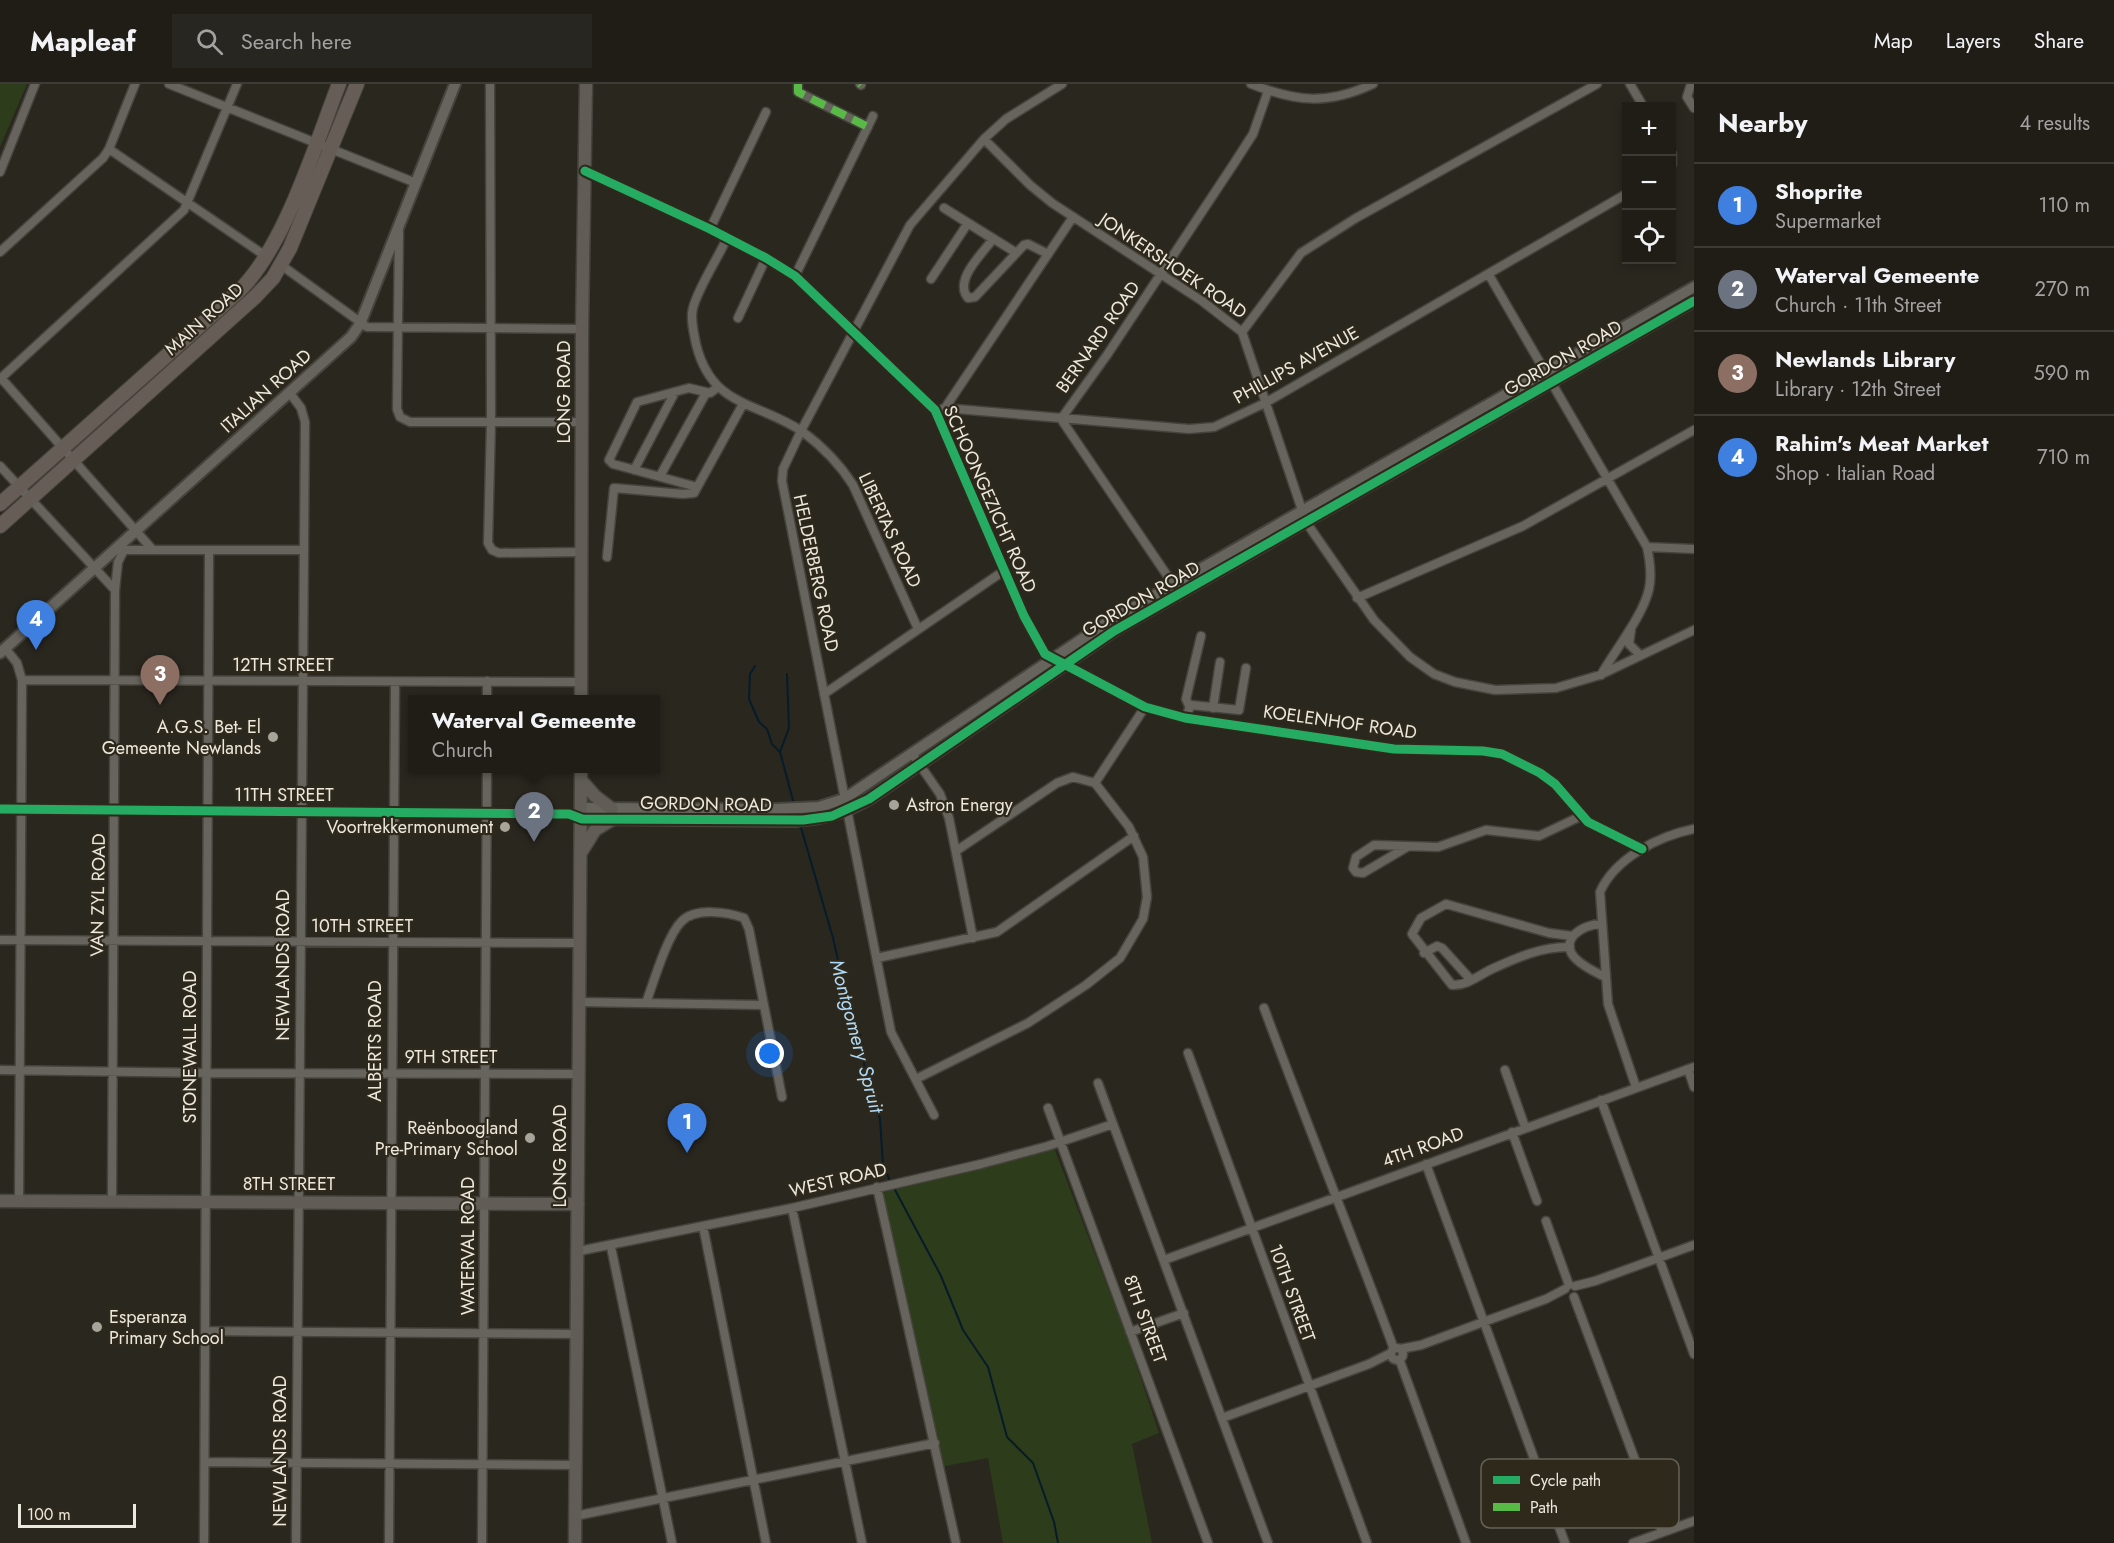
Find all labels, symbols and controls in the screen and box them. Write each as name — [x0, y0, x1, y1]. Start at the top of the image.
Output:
search box — [172, 14, 592, 68]
text: Mapleaf — [30, 21, 136, 62]
icon: search — [193, 25, 226, 58]
text: Search here — [241, 25, 352, 57]
text: Map — [1874, 26, 1913, 56]
text: Layers — [1946, 26, 2001, 56]
text: Share — [2034, 26, 2084, 56]
map controls — [1622, 102, 1676, 264]
button: + — [1622, 102, 1676, 156]
text: Nearby — [1718, 104, 1807, 142]
text: 4 results — [2019, 109, 2090, 138]
button: − — [1622, 156, 1676, 210]
text: Shoprite — [1775, 175, 1863, 207]
text: 1 — [1732, 191, 1743, 220]
text: 110 m — [2038, 191, 2090, 220]
street label: JONKERSHOEK ROAD — [1092, 206, 1252, 325]
text: Supermarket — [1775, 207, 1881, 236]
button: locate — [1622, 210, 1676, 264]
text: Waterval Gemeente — [1775, 259, 1979, 291]
text: 2 — [1731, 275, 1744, 304]
text: 270 m — [2035, 275, 2090, 304]
street label: BERNARD ROAD — [1050, 276, 1146, 398]
street label: MAIN ROAD — [159, 277, 249, 361]
text: Church · 11th Street — [1775, 291, 1941, 320]
street label: GORDON ROAD — [1499, 314, 1627, 402]
street label: PHILLIPS AVENUE — [1229, 320, 1363, 410]
street label: LONG ROAD — [551, 341, 577, 443]
street label: ITALIAN ROAD — [215, 343, 317, 439]
text: Newlands Library — [1775, 343, 1955, 375]
text: 3 — [1731, 359, 1744, 388]
text: 590 m — [2034, 359, 2090, 388]
text: Library · 12th Street — [1775, 375, 1941, 404]
street label: SCHOONGEZICHT ROAD — [937, 401, 1043, 597]
text: Rahim's Meat Market — [1775, 427, 1988, 459]
text: 4 — [1731, 443, 1744, 472]
text: 710 m — [2037, 443, 2090, 472]
text: Shop · Italian Road — [1775, 459, 1935, 488]
street label: LIBERTAS ROAD — [852, 468, 928, 592]
street label: HELDERBERG ROAD — [787, 492, 845, 654]
street label: GORDON ROAD — [1077, 555, 1205, 643]
pin: 4 — [16, 600, 56, 650]
street label: 12TH STREET — [232, 652, 334, 678]
pin: 3 — [140, 656, 180, 705]
popup — [408, 695, 660, 773]
street label: KOELENHOF ROAD — [1262, 698, 1418, 746]
text: Waterval Gemeente — [432, 704, 636, 736]
place label: A.G.S. Bet- El Gemeente Newlands — [102, 714, 261, 761]
marker: A.G.S. Bet- El Gemeente Newlands — [266, 730, 280, 744]
text: Church — [432, 736, 493, 765]
street label: 11TH STREET — [234, 782, 334, 808]
street label: GORDON ROAD — [640, 790, 772, 818]
pin: 2 — [514, 792, 554, 842]
place label: Astron Energy — [906, 792, 1013, 818]
marker: Astron Energy — [887, 798, 901, 812]
place label: Voortrekkermonument — [326, 814, 494, 840]
marker: Voortrekkermonument — [498, 820, 512, 834]
street label: VAN ZYL ROAD — [84, 833, 112, 957]
street label: NEWLANDS ROAD — [270, 889, 296, 1041]
street label: 10TH STREET — [311, 913, 414, 939]
water label: Montgomery Spruit — [822, 956, 891, 1117]
street label: STONEWALL ROAD — [177, 971, 203, 1123]
street label: ALBERTS ROAD — [362, 980, 388, 1102]
your location — [755, 1039, 784, 1068]
street label: 9TH STREET — [405, 1044, 498, 1070]
pin: 1 — [668, 1104, 706, 1153]
street label: LONG ROAD — [547, 1105, 573, 1207]
place label: Reënboogland Pre-Primary School — [375, 1115, 518, 1162]
street label: 4TH ROAD — [1379, 1120, 1467, 1174]
marker: Reënboogland Pre-Primary School — [523, 1131, 537, 1145]
street label: WEST ROAD — [787, 1156, 889, 1204]
street label: 8TH STREET — [243, 1171, 336, 1197]
street label: WATERVAL ROAD — [455, 1177, 481, 1315]
street label: 10TH STREET — [1262, 1241, 1322, 1346]
street label: 8TH STREET — [1117, 1271, 1173, 1367]
place label: Esperanza Primary School — [109, 1304, 224, 1351]
marker: Esperanza Primary School — [90, 1320, 104, 1334]
street label: NEWLANDS ROAD — [267, 1375, 293, 1527]
legend — [1481, 1459, 1679, 1528]
text: Cycle path — [1530, 1469, 1601, 1492]
text: Path — [1530, 1496, 1558, 1519]
scale bar — [18, 1501, 136, 1528]
text: 100 m — [27, 1503, 71, 1526]

